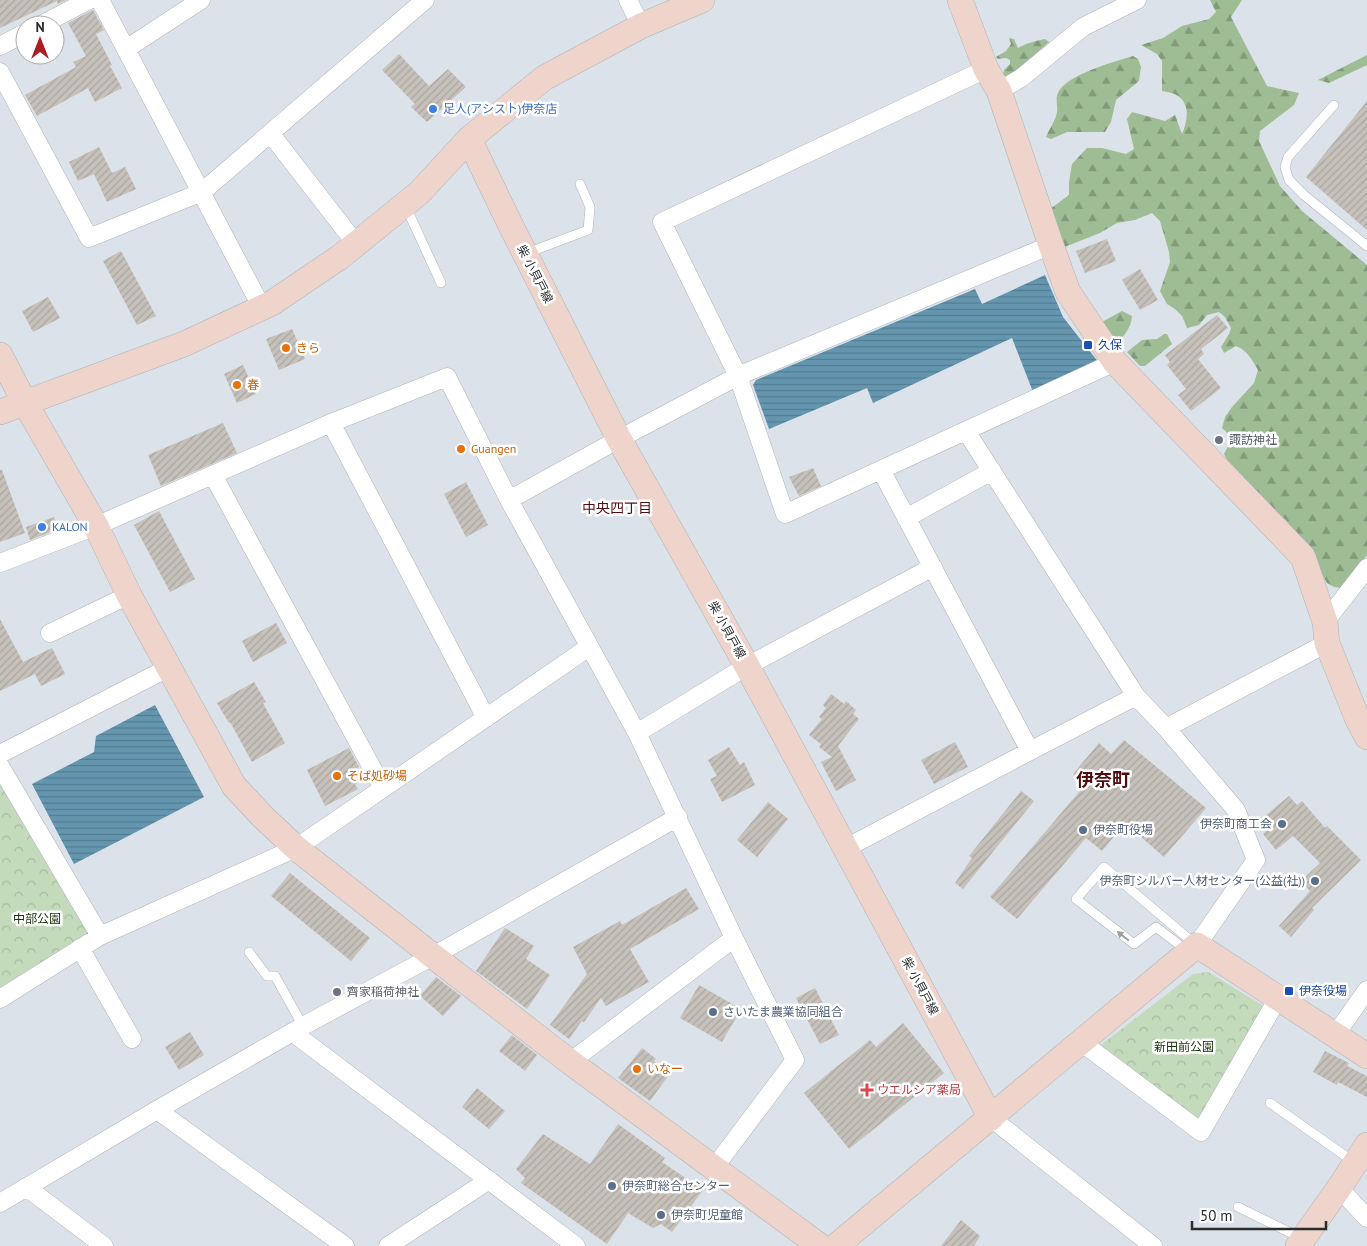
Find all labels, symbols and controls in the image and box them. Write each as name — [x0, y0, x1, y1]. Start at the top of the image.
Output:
north arrow — [15, 15, 65, 65]
text: N — [35, 18, 45, 36]
place label: 足人(アシスト)伊奈店 — [443, 101, 557, 116]
marker: 足人(アシスト)伊奈店 — [427, 103, 439, 115]
street label: 柴 小貝戸線 — [514, 242, 556, 305]
place label: 久保 — [1098, 337, 1122, 352]
marker: 久保 — [1082, 339, 1094, 351]
place label: きら — [296, 340, 320, 355]
marker: きら — [280, 342, 292, 354]
place label: 春 — [247, 377, 259, 392]
marker: 春 — [231, 379, 243, 391]
place label: 諏訪神社 — [1229, 432, 1277, 447]
marker: 諏訪神社 — [1213, 434, 1225, 446]
place label: Guangen — [471, 441, 516, 456]
marker: Guangen — [455, 443, 467, 455]
district label: 中央四丁目 — [582, 499, 652, 517]
place label: KALON — [52, 519, 88, 534]
marker: KALON — [36, 521, 48, 533]
street label: 柴 小貝戸線 — [706, 598, 749, 661]
place label: そば処砂場 — [347, 768, 407, 783]
district label: 伊奈町 — [1076, 768, 1130, 791]
marker: そば処砂場 — [331, 770, 343, 782]
place label: 伊奈町商工会 — [1200, 816, 1272, 831]
marker: 伊奈町商工会 — [1276, 818, 1288, 830]
place label: 伊奈町役場 — [1093, 822, 1153, 837]
marker: 伊奈町役場 — [1077, 824, 1089, 836]
place label: 伊奈町シルバー人材センター(公益(社)) — [1100, 873, 1305, 888]
marker: 伊奈町シルバー人材センター(公益(社)) — [1309, 875, 1321, 887]
park label: 中部公園 — [13, 911, 61, 926]
one-way arrow — [1116, 931, 1130, 941]
street label: 柴 小貝戸線 — [899, 954, 942, 1017]
place label: 伊奈役場 — [1299, 983, 1347, 998]
place label: 齊家稲荷神社 — [347, 984, 419, 999]
marker: 伊奈役場 — [1283, 985, 1295, 997]
marker: 齊家稲荷神社 — [331, 986, 343, 998]
place label: さいたま農業協同組合 — [723, 1004, 843, 1019]
marker: さいたま農業協同組合 — [707, 1006, 719, 1018]
park label: 新田前公園 — [1154, 1039, 1214, 1054]
place label: いなー — [647, 1061, 683, 1076]
marker: いなー — [631, 1063, 643, 1075]
place label: ウエルシア薬局 — [877, 1082, 961, 1097]
marker: ウエルシア薬局 — [861, 1084, 873, 1096]
place label: 伊奈町総合センター — [622, 1178, 730, 1193]
marker: 伊奈町総合センター — [606, 1180, 618, 1192]
scale bar — [1192, 1198, 1326, 1230]
text: 50 m — [1200, 1206, 1233, 1225]
place label: 伊奈町児童館 — [671, 1207, 743, 1222]
marker: 伊奈町児童館 — [655, 1209, 667, 1221]

